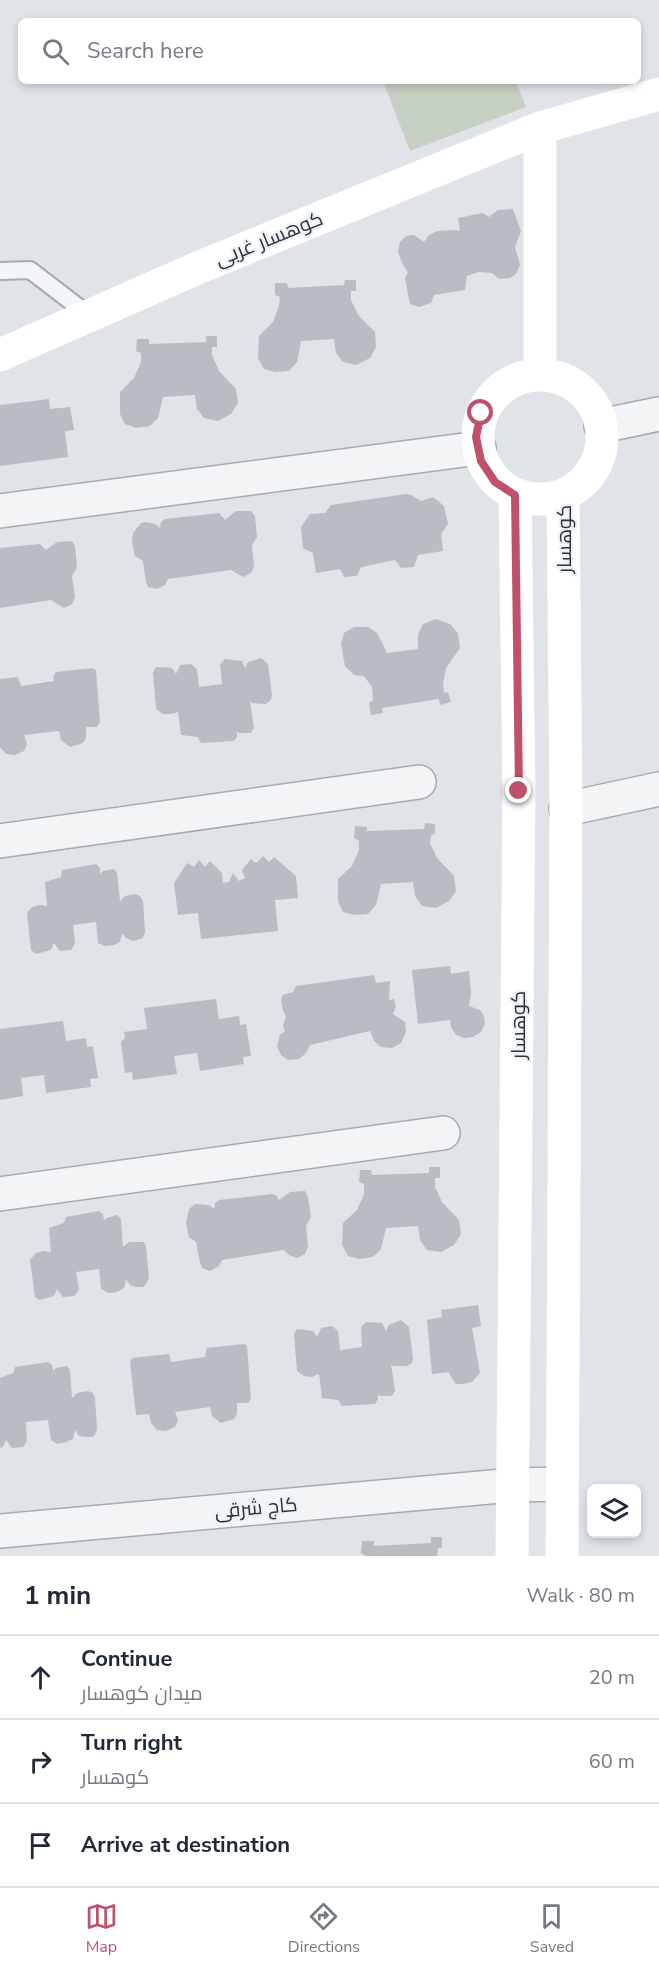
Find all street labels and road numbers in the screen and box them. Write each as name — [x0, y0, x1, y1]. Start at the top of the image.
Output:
street label: کوهسار غربی — [211, 205, 327, 273]
street label: کوهسار — [551, 505, 578, 574]
street label: کوهسار — [505, 991, 532, 1060]
street label: کاج شرقی — [213, 1491, 299, 1525]

